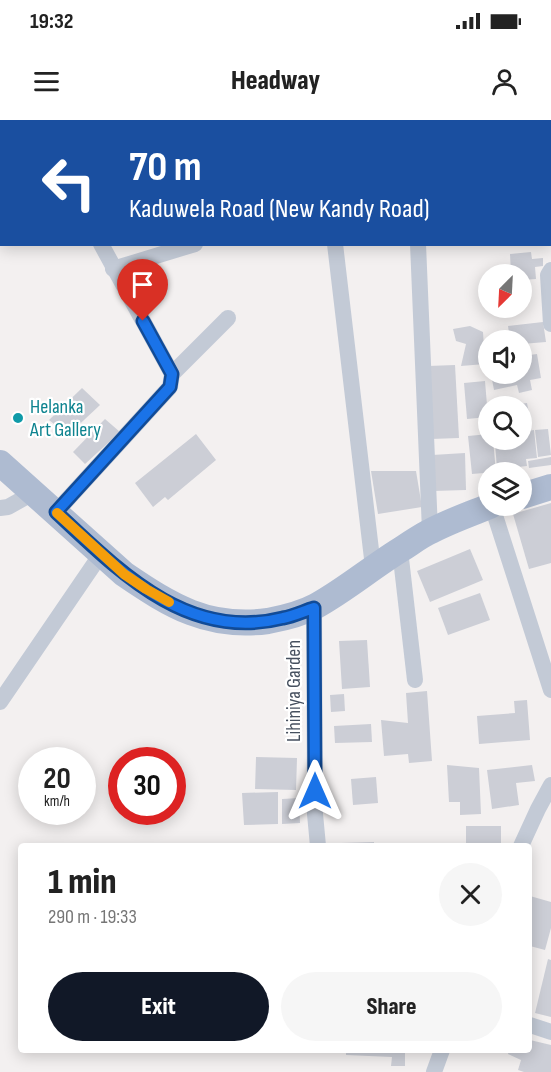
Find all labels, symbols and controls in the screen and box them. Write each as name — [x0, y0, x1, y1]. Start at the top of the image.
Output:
text: 19:32 — [30, 8, 73, 35]
icon: menu — [30, 65, 63, 98]
text: Headway — [231, 65, 320, 97]
icon: person — [488, 65, 521, 98]
text: 70 m — [129, 142, 202, 193]
icon: left — [30, 144, 108, 222]
text: Kaduwela Road (New Kandy Road) — [129, 193, 430, 225]
pin — [117, 259, 168, 321]
north arrow — [478, 264, 532, 318]
map controls — [478, 264, 532, 516]
icon: arrive — [126, 268, 159, 301]
button: sound — [478, 330, 532, 384]
place label: Helanka Art Gallery — [29, 395, 101, 442]
button: search — [478, 396, 532, 450]
marker: Helanka Art Gallery — [11, 411, 25, 425]
button: layers — [478, 462, 532, 516]
street label: Lihiniya Garden — [282, 640, 306, 742]
speed limit sign: 30 — [108, 747, 186, 825]
position arrow — [283, 759, 347, 823]
text: 20 — [43, 761, 71, 797]
text: km/h — [44, 792, 70, 811]
text: 1 min — [48, 861, 116, 904]
button: close — [439, 863, 502, 926]
text: 290 m · 19:33 — [48, 905, 137, 929]
button: Exit — [48, 972, 269, 1041]
button: Share — [281, 972, 502, 1041]

